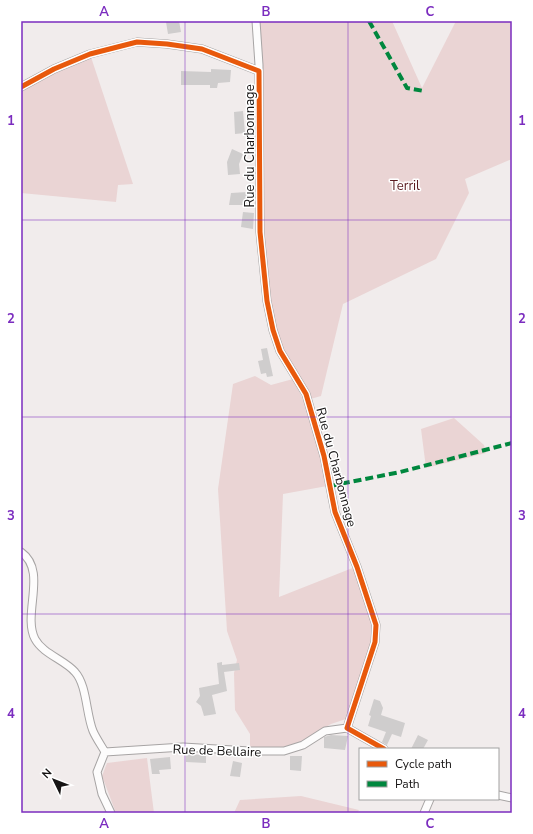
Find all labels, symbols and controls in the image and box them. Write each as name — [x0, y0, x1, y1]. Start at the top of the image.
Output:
text: A — [99, 3, 109, 21]
text: B — [262, 3, 271, 21]
text: C — [426, 3, 435, 21]
street label: Rue du Charbonnage — [241, 84, 259, 208]
text: 1 — [7, 112, 15, 130]
text: 1 — [518, 112, 526, 130]
park label: Terril — [390, 177, 420, 195]
text: 2 — [7, 310, 15, 328]
text: 2 — [518, 310, 526, 328]
street label: Rue du Charbonnage — [311, 405, 361, 529]
text: 3 — [7, 507, 15, 525]
text: 3 — [518, 507, 526, 525]
text: 4 — [7, 705, 15, 723]
text: 4 — [518, 705, 526, 723]
street label: Rue de Bellaire — [172, 740, 262, 762]
legend — [359, 748, 499, 800]
text: Cycle path — [395, 756, 452, 772]
north arrow — [34, 760, 74, 800]
text: N — [39, 765, 55, 782]
text: Path — [395, 776, 420, 792]
text: A — [99, 815, 109, 833]
text: B — [262, 815, 271, 833]
text: C — [426, 815, 435, 833]

